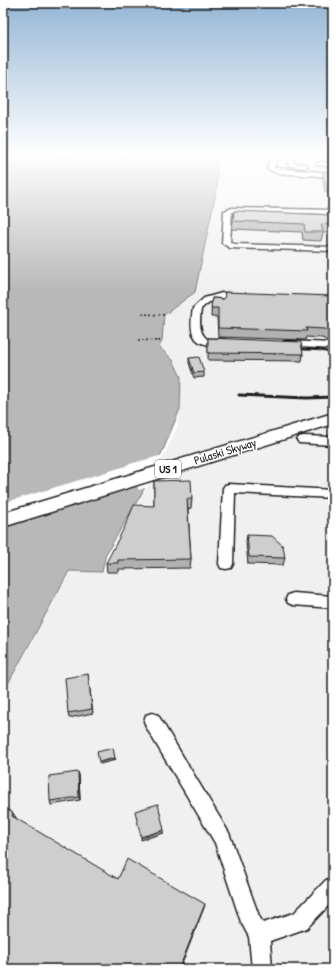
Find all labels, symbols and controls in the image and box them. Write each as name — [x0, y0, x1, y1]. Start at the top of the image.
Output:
street label: Pulaski Skyway — [192, 433, 258, 469]
road number: US 1 — [155, 460, 181, 478]

